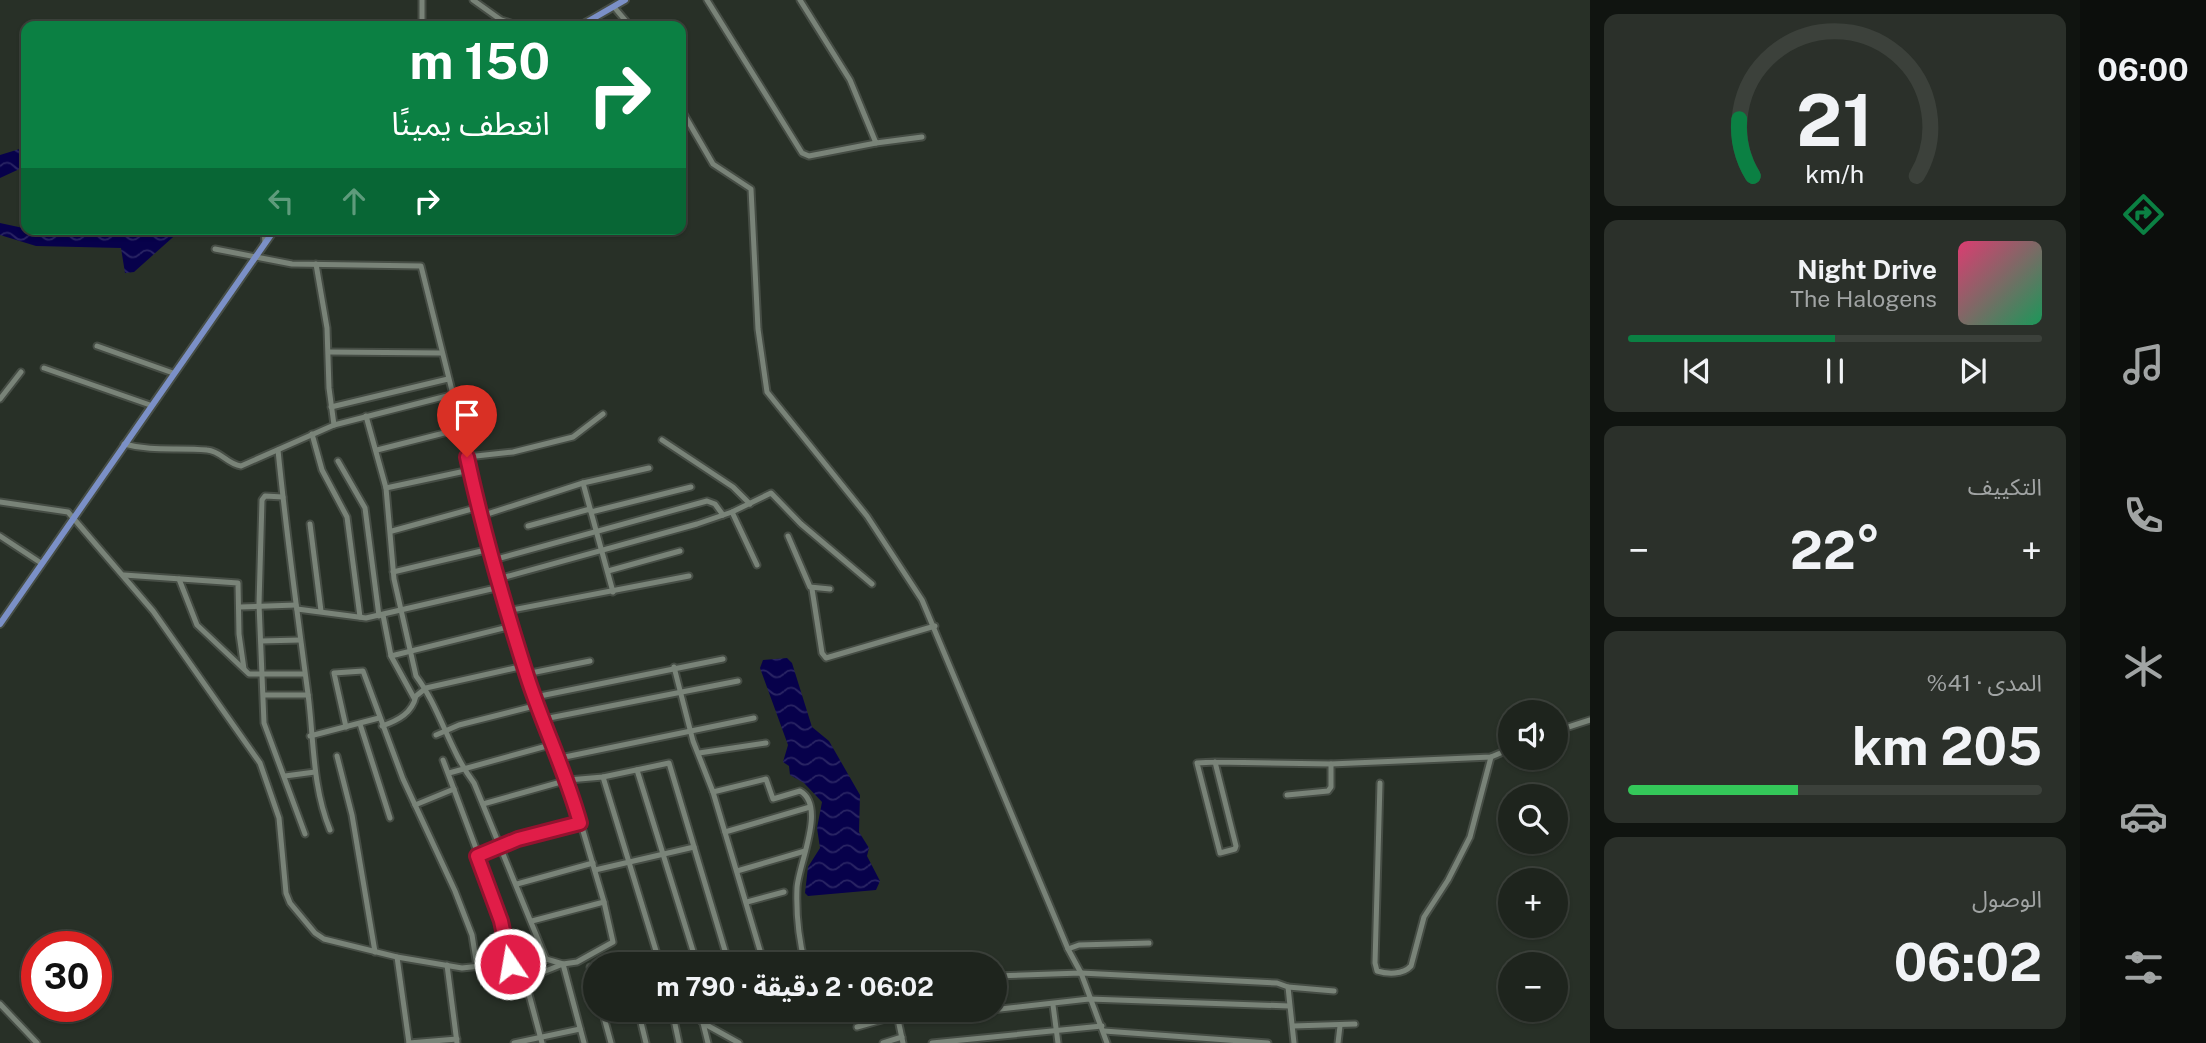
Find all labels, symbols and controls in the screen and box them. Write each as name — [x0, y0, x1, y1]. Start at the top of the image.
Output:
text: 150 m — [409, 32, 550, 90]
icon: right — [574, 49, 665, 140]
text: 06:00 — [2097, 51, 2189, 88]
text: 21 — [1796, 77, 1874, 162]
text: انعطف يمينًا — [391, 105, 550, 142]
text: km/h — [1806, 159, 1864, 189]
icon: left — [262, 182, 300, 220]
icon: ahead — [335, 182, 373, 220]
icon: right — [408, 182, 446, 220]
icon: directions — [2119, 190, 2168, 239]
text: Night Drive — [1797, 254, 1937, 285]
text: The Halogens — [1790, 285, 1937, 312]
icon: music — [2119, 340, 2168, 389]
icon: previous — [1678, 352, 1716, 390]
icon: pause — [1816, 352, 1854, 390]
icon: next — [1954, 352, 1992, 390]
pin — [437, 385, 497, 457]
icon: arrive — [448, 396, 486, 434]
text: التكييف — [1968, 473, 2042, 500]
icon: phone — [2119, 491, 2168, 540]
text: 22° — [1790, 520, 1880, 581]
text: − — [1628, 528, 1649, 573]
text: + — [2021, 528, 2042, 573]
icon: climate — [2119, 642, 2168, 691]
text: المدى · 41% — [1927, 669, 2042, 696]
map controls — [1498, 700, 1568, 1022]
button: sound — [1498, 700, 1568, 770]
text: 205 km — [1852, 716, 2042, 777]
button: search — [1498, 784, 1568, 854]
icon: car — [2119, 792, 2168, 841]
button: + — [1498, 868, 1568, 938]
text: الوصول — [1972, 885, 2042, 912]
position arrow — [473, 927, 547, 1001]
speed limit sign: 30 — [21, 931, 112, 1022]
text: 06:02 — [1894, 932, 2042, 993]
icon: filters — [2119, 943, 2168, 992]
button: − — [1498, 952, 1568, 1022]
text: 06:02 · 2 دقيقة · 790 m — [656, 971, 934, 1002]

